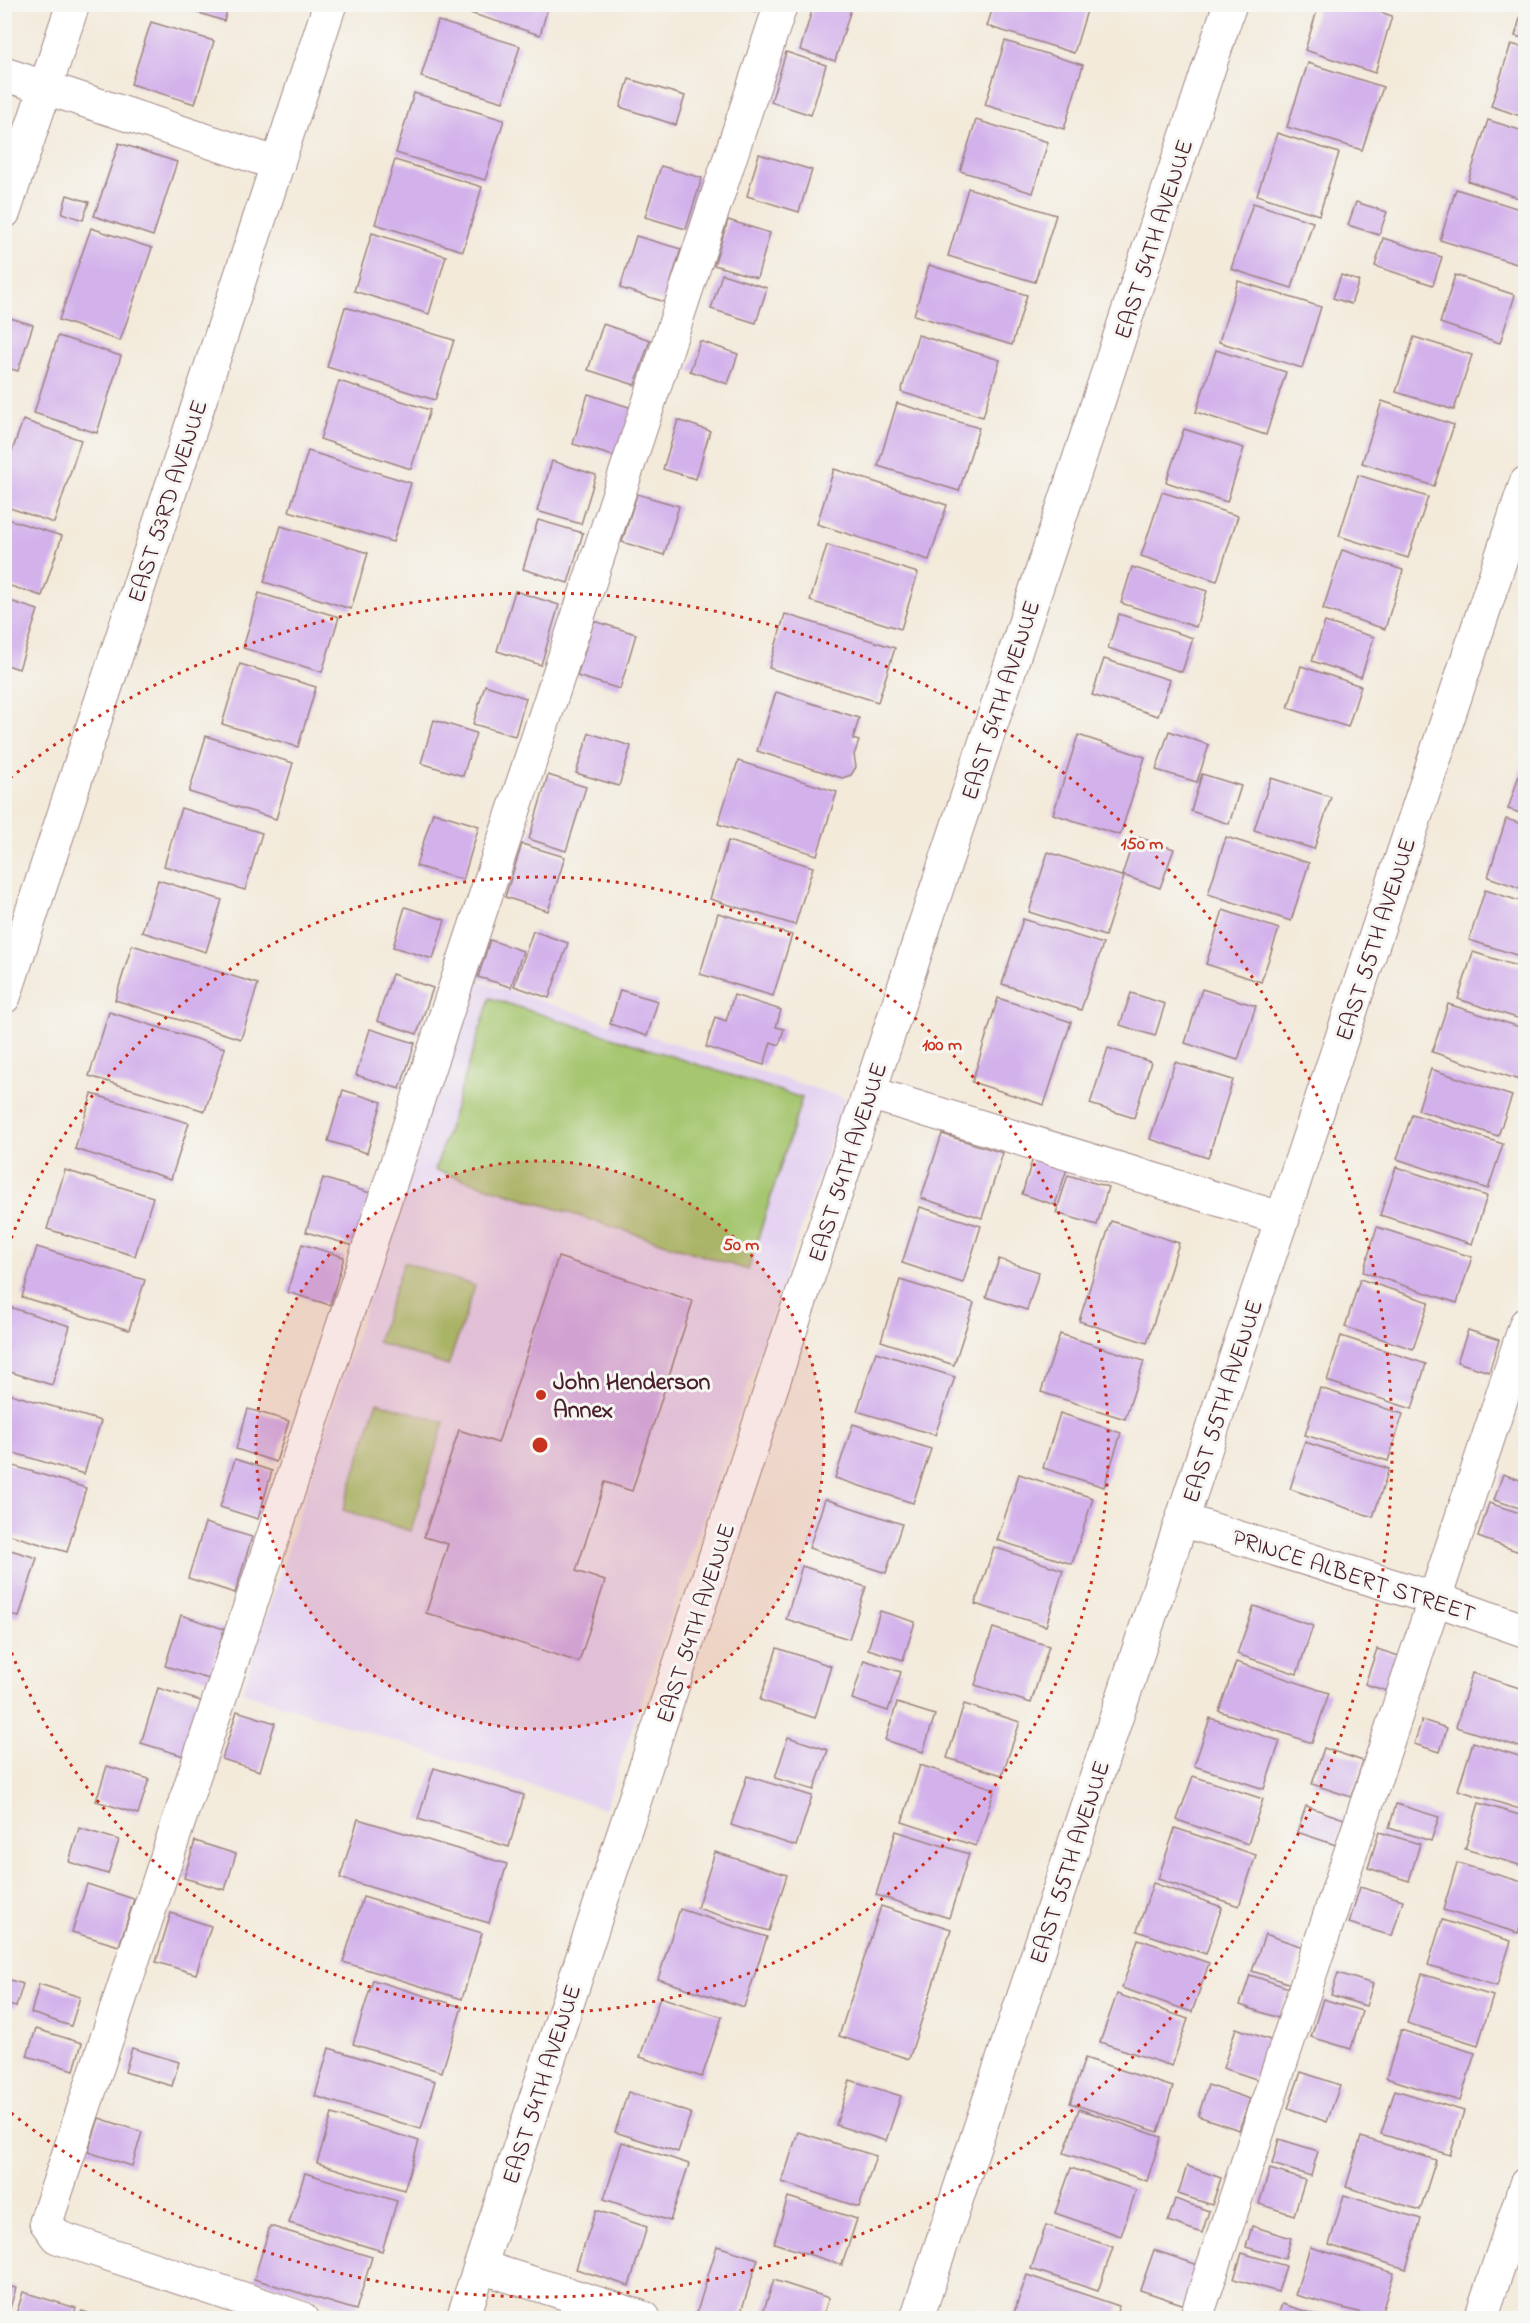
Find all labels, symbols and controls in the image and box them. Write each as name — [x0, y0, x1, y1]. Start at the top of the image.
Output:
street label: EAST 54TH AVENUE — [1107, 135, 1204, 344]
street label: EAST 53RD AVENUE — [120, 396, 219, 608]
street label: EAST 54TH AVENUE — [954, 596, 1051, 805]
text: 150 m — [1121, 832, 1163, 858]
street label: EAST 55TH AVENUE — [1328, 833, 1427, 1046]
text: 100 m — [922, 1033, 962, 1059]
street label: EAST 54TH AVENUE — [801, 1058, 898, 1267]
text: 50 m — [723, 1233, 759, 1259]
street label: EAST 55TH AVENUE — [1175, 1295, 1274, 1508]
place label: John Henderson Annex — [553, 1366, 711, 1429]
marker: John Henderson Annex — [534, 1388, 548, 1402]
centre of rings — [530, 1435, 550, 1455]
street label: EAST 54TH AVENUE — [649, 1519, 746, 1728]
street label: PRINCE ALBERT STREET — [1227, 1521, 1480, 1633]
street label: EAST 55TH AVENUE — [1022, 1756, 1121, 1969]
street label: EAST 54TH AVENUE — [495, 1980, 592, 2189]

